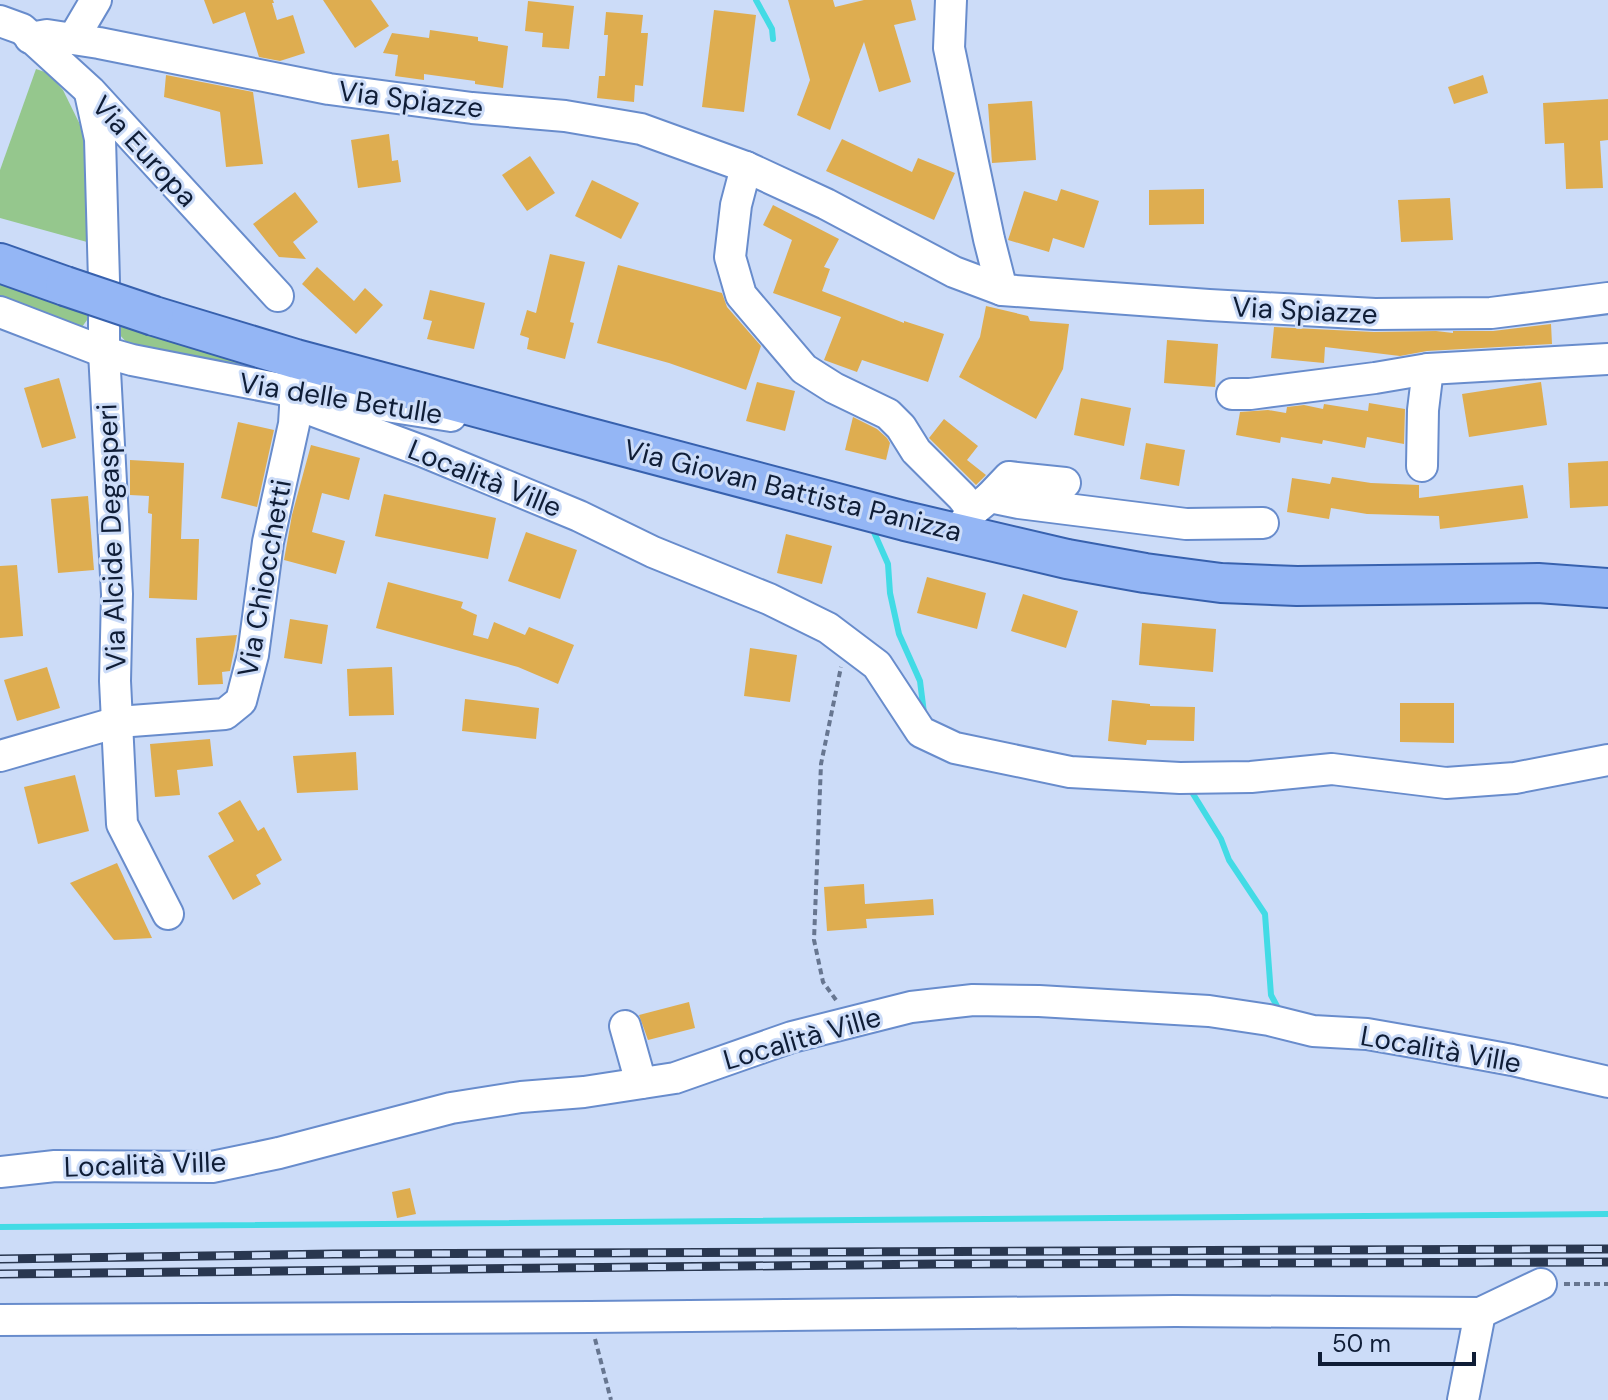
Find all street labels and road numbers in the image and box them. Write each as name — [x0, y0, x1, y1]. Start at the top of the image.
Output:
street label: Via Spiazze — [337, 72, 485, 127]
street label: Via Europa — [84, 88, 206, 215]
street label: Via Spiazze — [1231, 288, 1379, 333]
street label: Via delle Betulle — [237, 364, 445, 433]
street label: Via Alcide Degasperi — [88, 403, 135, 671]
street label: Località Ville — [403, 431, 567, 526]
street label: Via Giovan Battista Panizza — [620, 431, 966, 550]
street label: Via Chiocchetti — [229, 476, 300, 680]
street label: Località Ville — [719, 998, 885, 1079]
street label: Località Ville — [1358, 1017, 1524, 1082]
street label: Località Ville — [63, 1143, 227, 1186]

